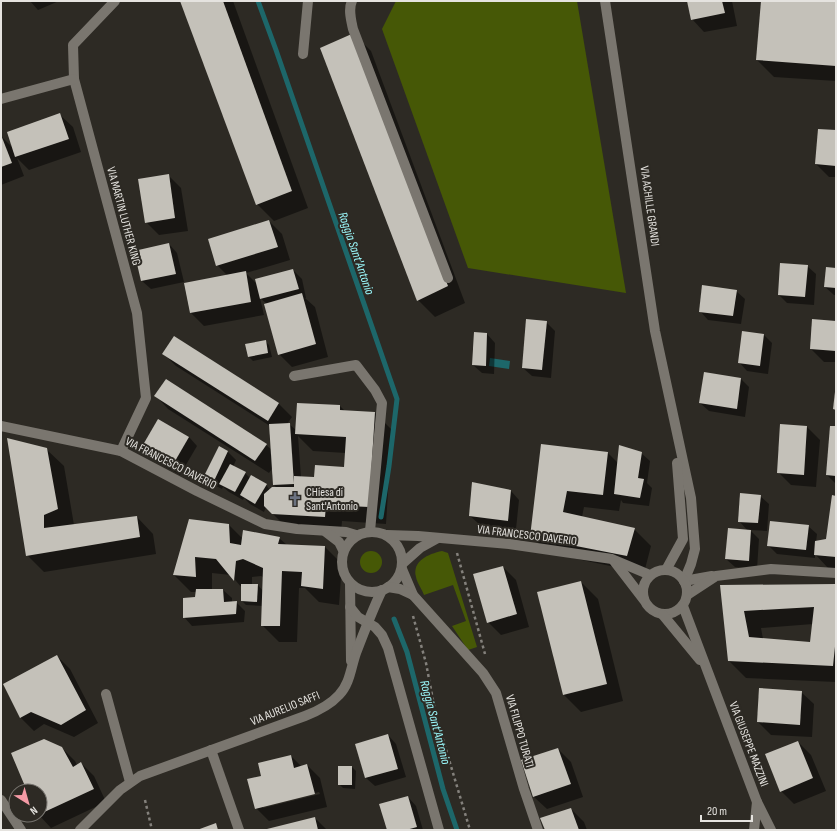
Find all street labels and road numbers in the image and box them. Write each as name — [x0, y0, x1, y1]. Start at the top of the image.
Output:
street label: VIA MARTIN LUTHER KING — [103, 165, 144, 267]
street label: VIA ACHILLE GRANDI — [636, 165, 663, 247]
street label: VIA FRANCESCO DAVERIO — [123, 434, 219, 493]
street label: VIA FRANCESCO DAVERIO — [476, 522, 578, 549]
street label: VIA AURELIO SAFFI — [248, 688, 322, 729]
street label: VIA FILIPPO TURATI — [502, 693, 537, 769]
street label: VIA GIUSEPPE MAZZINI — [725, 700, 772, 789]

